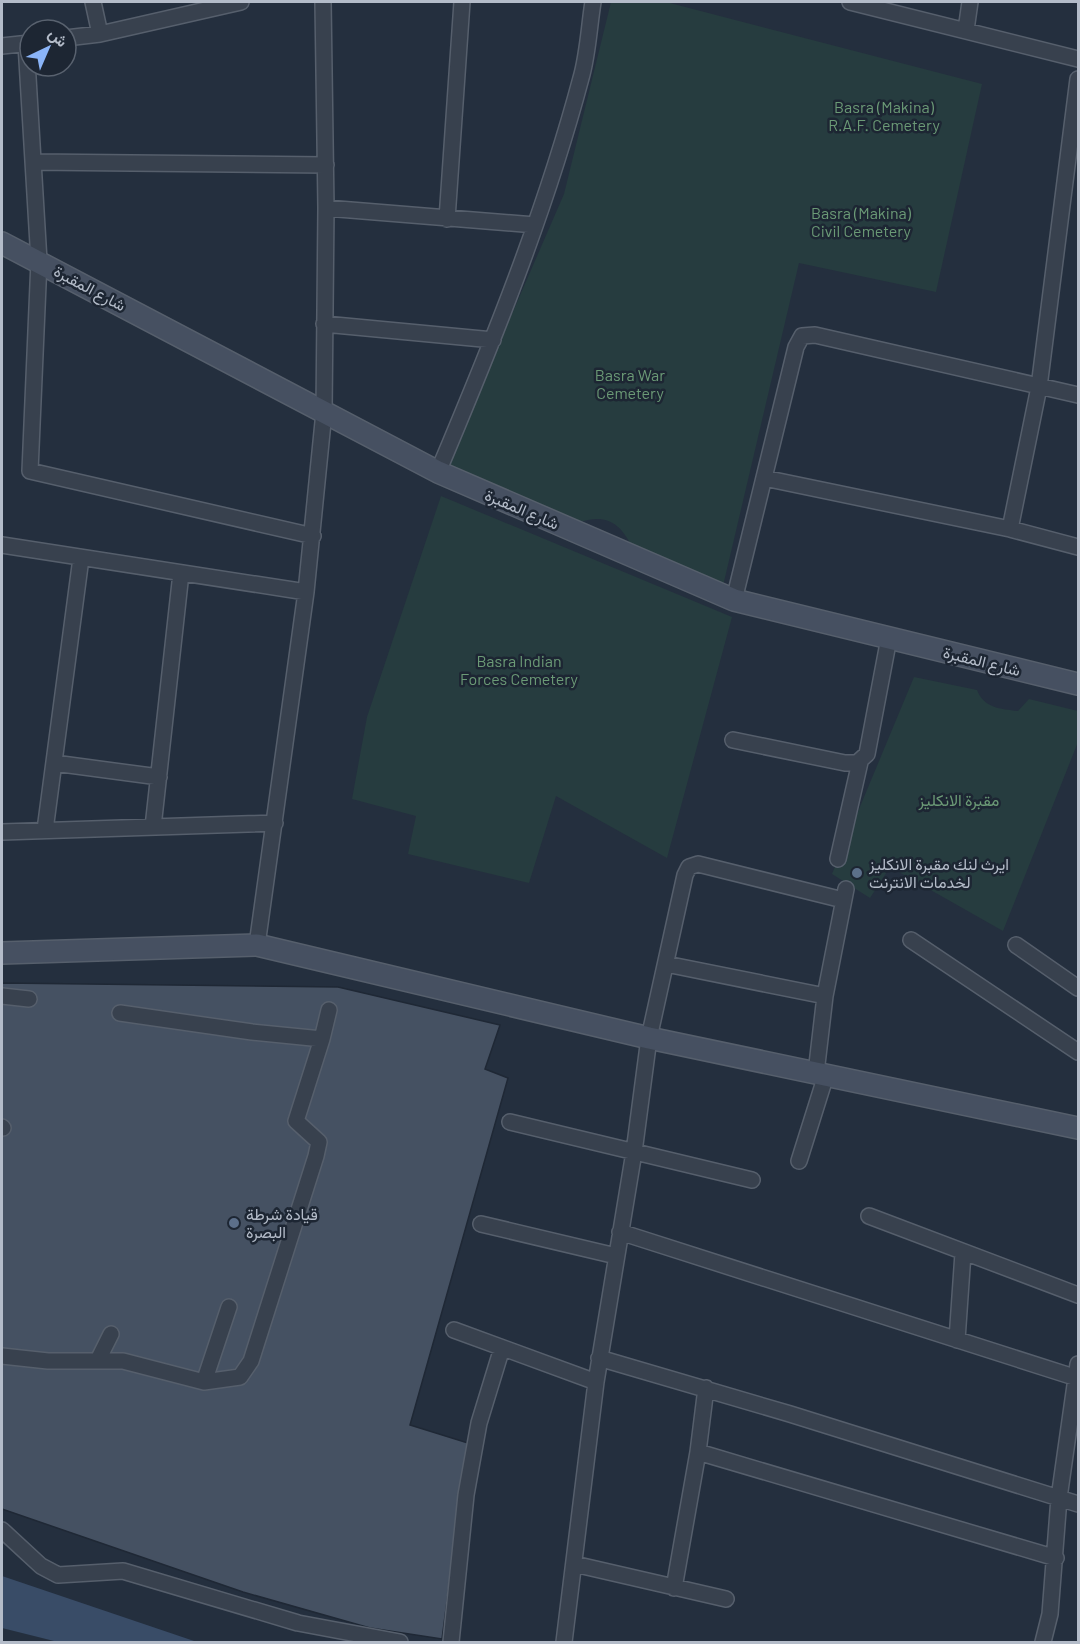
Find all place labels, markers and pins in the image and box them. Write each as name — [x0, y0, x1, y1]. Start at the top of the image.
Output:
place label: ايرث لنك مقبرة الانكليز لخدمات الانترنت — [868, 854, 1009, 893]
marker: ايرث لنك مقبرة الانكليز لخدمات الانترنت — [850, 866, 864, 880]
place label: قيادة شرطة البصرة — [246, 1204, 318, 1243]
marker: قيادة شرطة البصرة — [227, 1216, 241, 1230]

